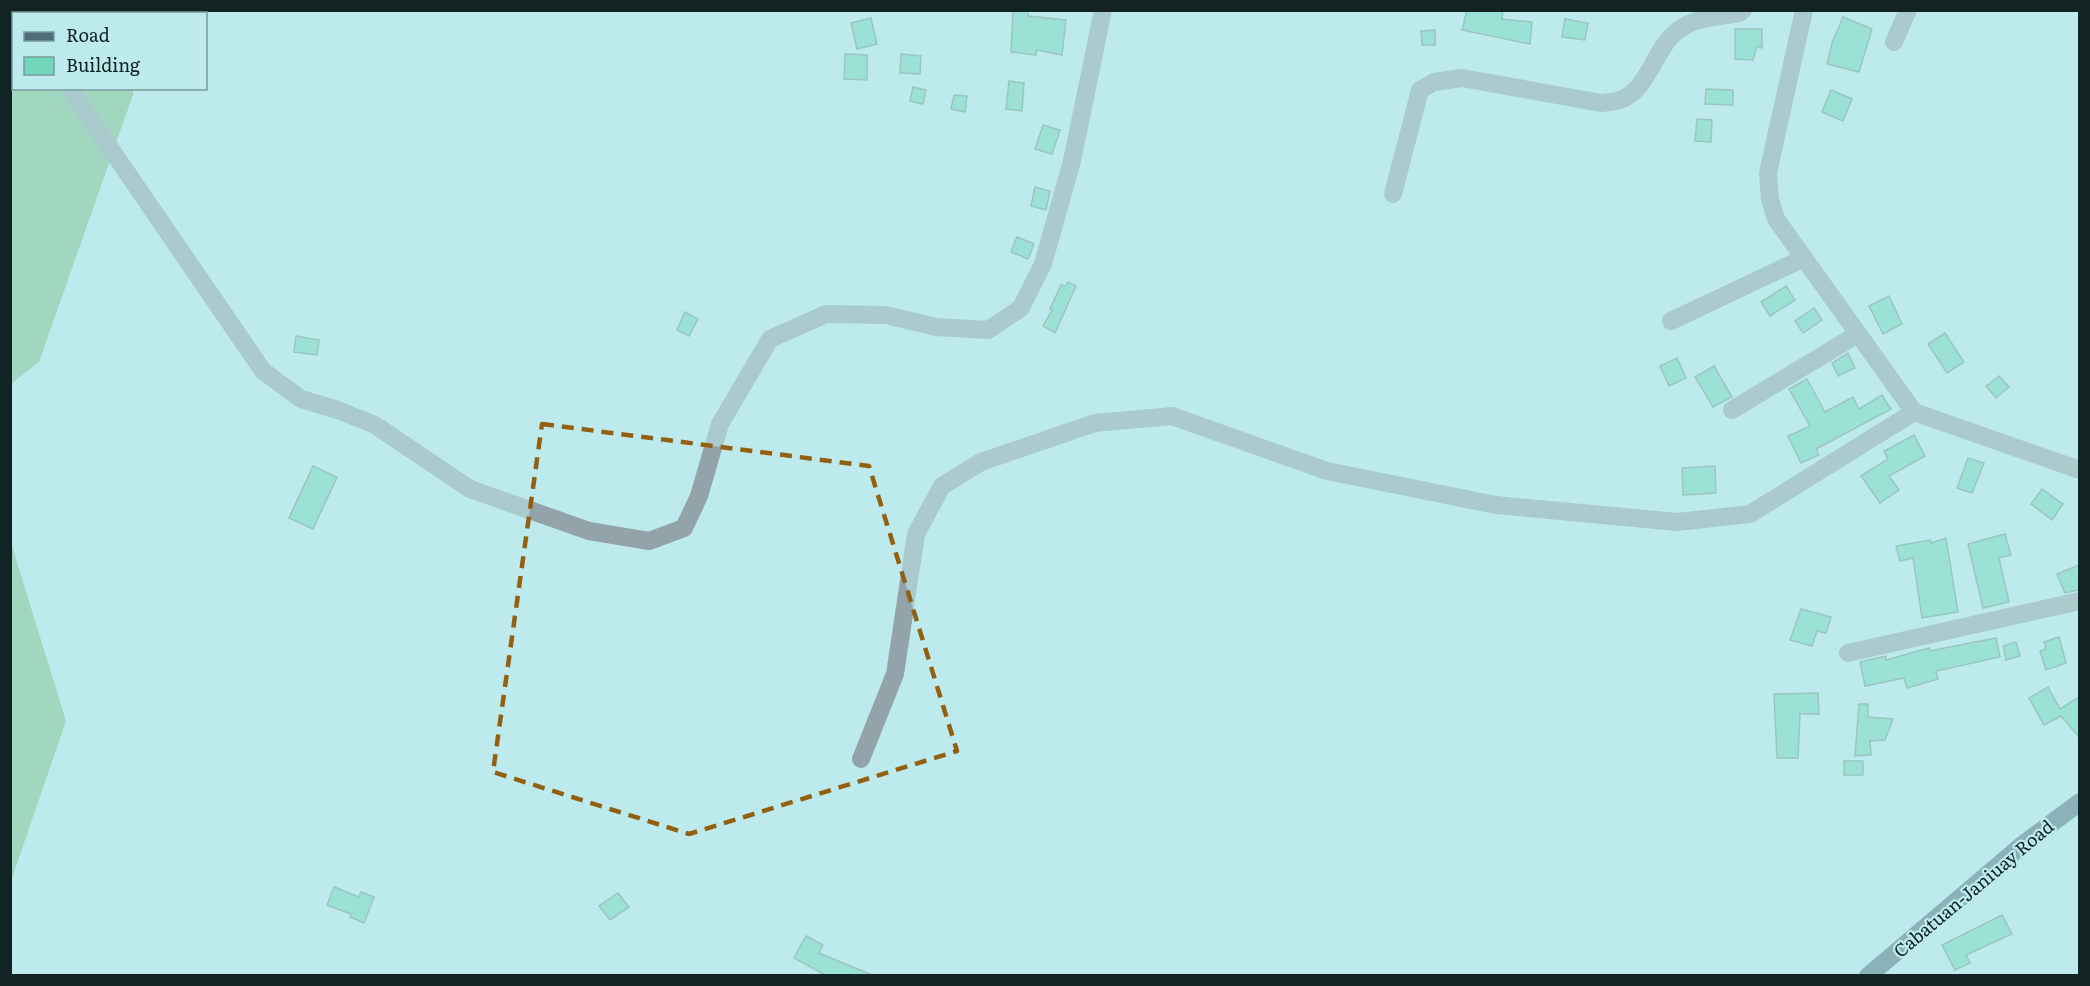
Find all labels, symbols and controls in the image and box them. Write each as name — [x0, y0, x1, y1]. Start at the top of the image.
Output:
legend — [12, 12, 207, 90]
text: Road — [66, 21, 110, 48]
text: Building — [66, 51, 141, 78]
street label: Cabatuan-Janiuay Road — [1887, 813, 2059, 963]

